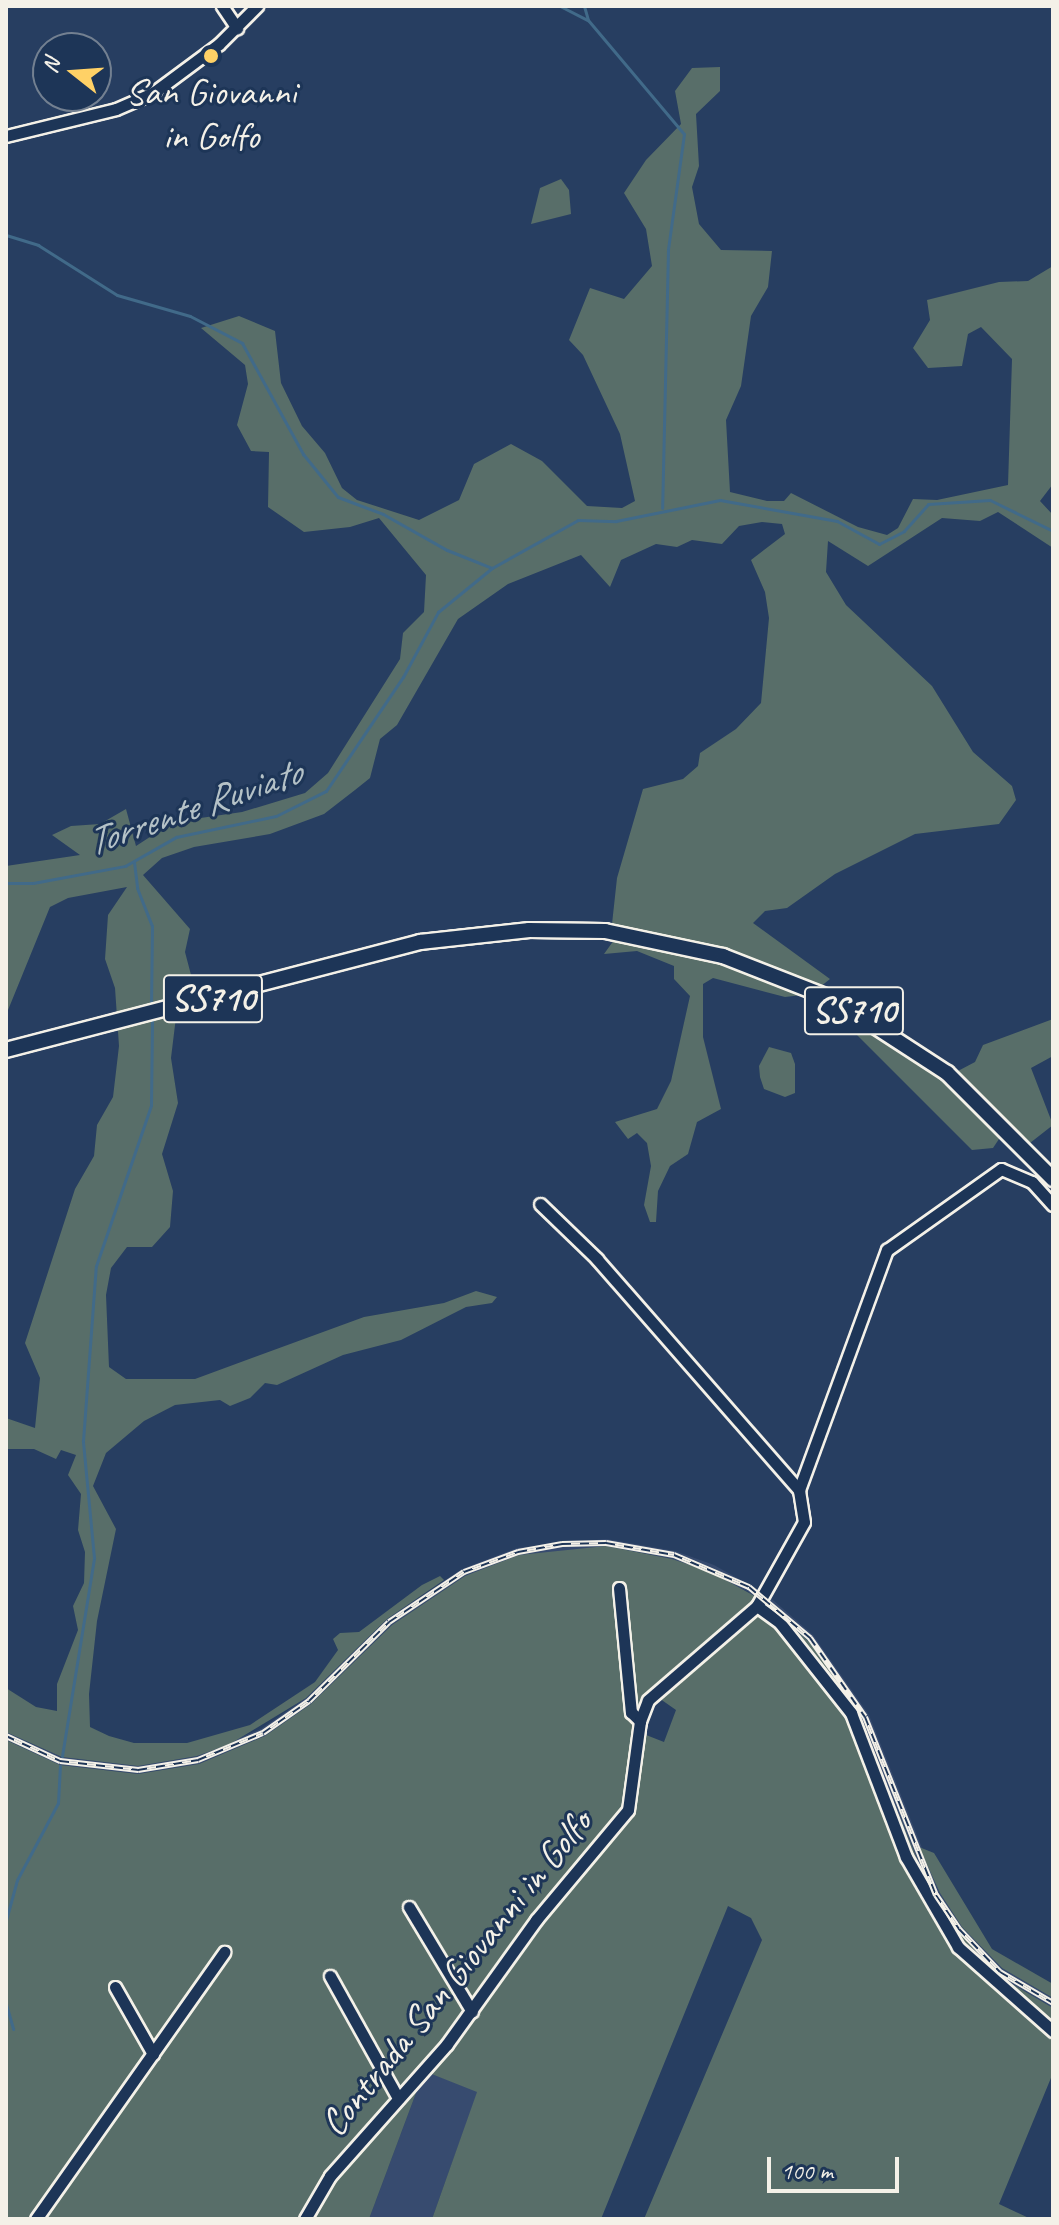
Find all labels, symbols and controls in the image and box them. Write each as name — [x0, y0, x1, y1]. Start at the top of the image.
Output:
north arrow — [32, 32, 112, 112]
marker: San Giovanni in Golfo — [202, 47, 220, 65]
text: N — [36, 55, 66, 76]
place label: San Giovanni in Golfo — [126, 69, 296, 158]
water label: Torrente Ruviato — [79, 748, 307, 866]
road number: SS710 — [161, 967, 265, 1031]
road number: SS710 — [802, 979, 906, 1043]
street label: Contrada San Giovanni in Golfo — [311, 1801, 601, 2145]
scale bar — [771, 2141, 903, 2191]
text: 100 m — [781, 2156, 833, 2186]

